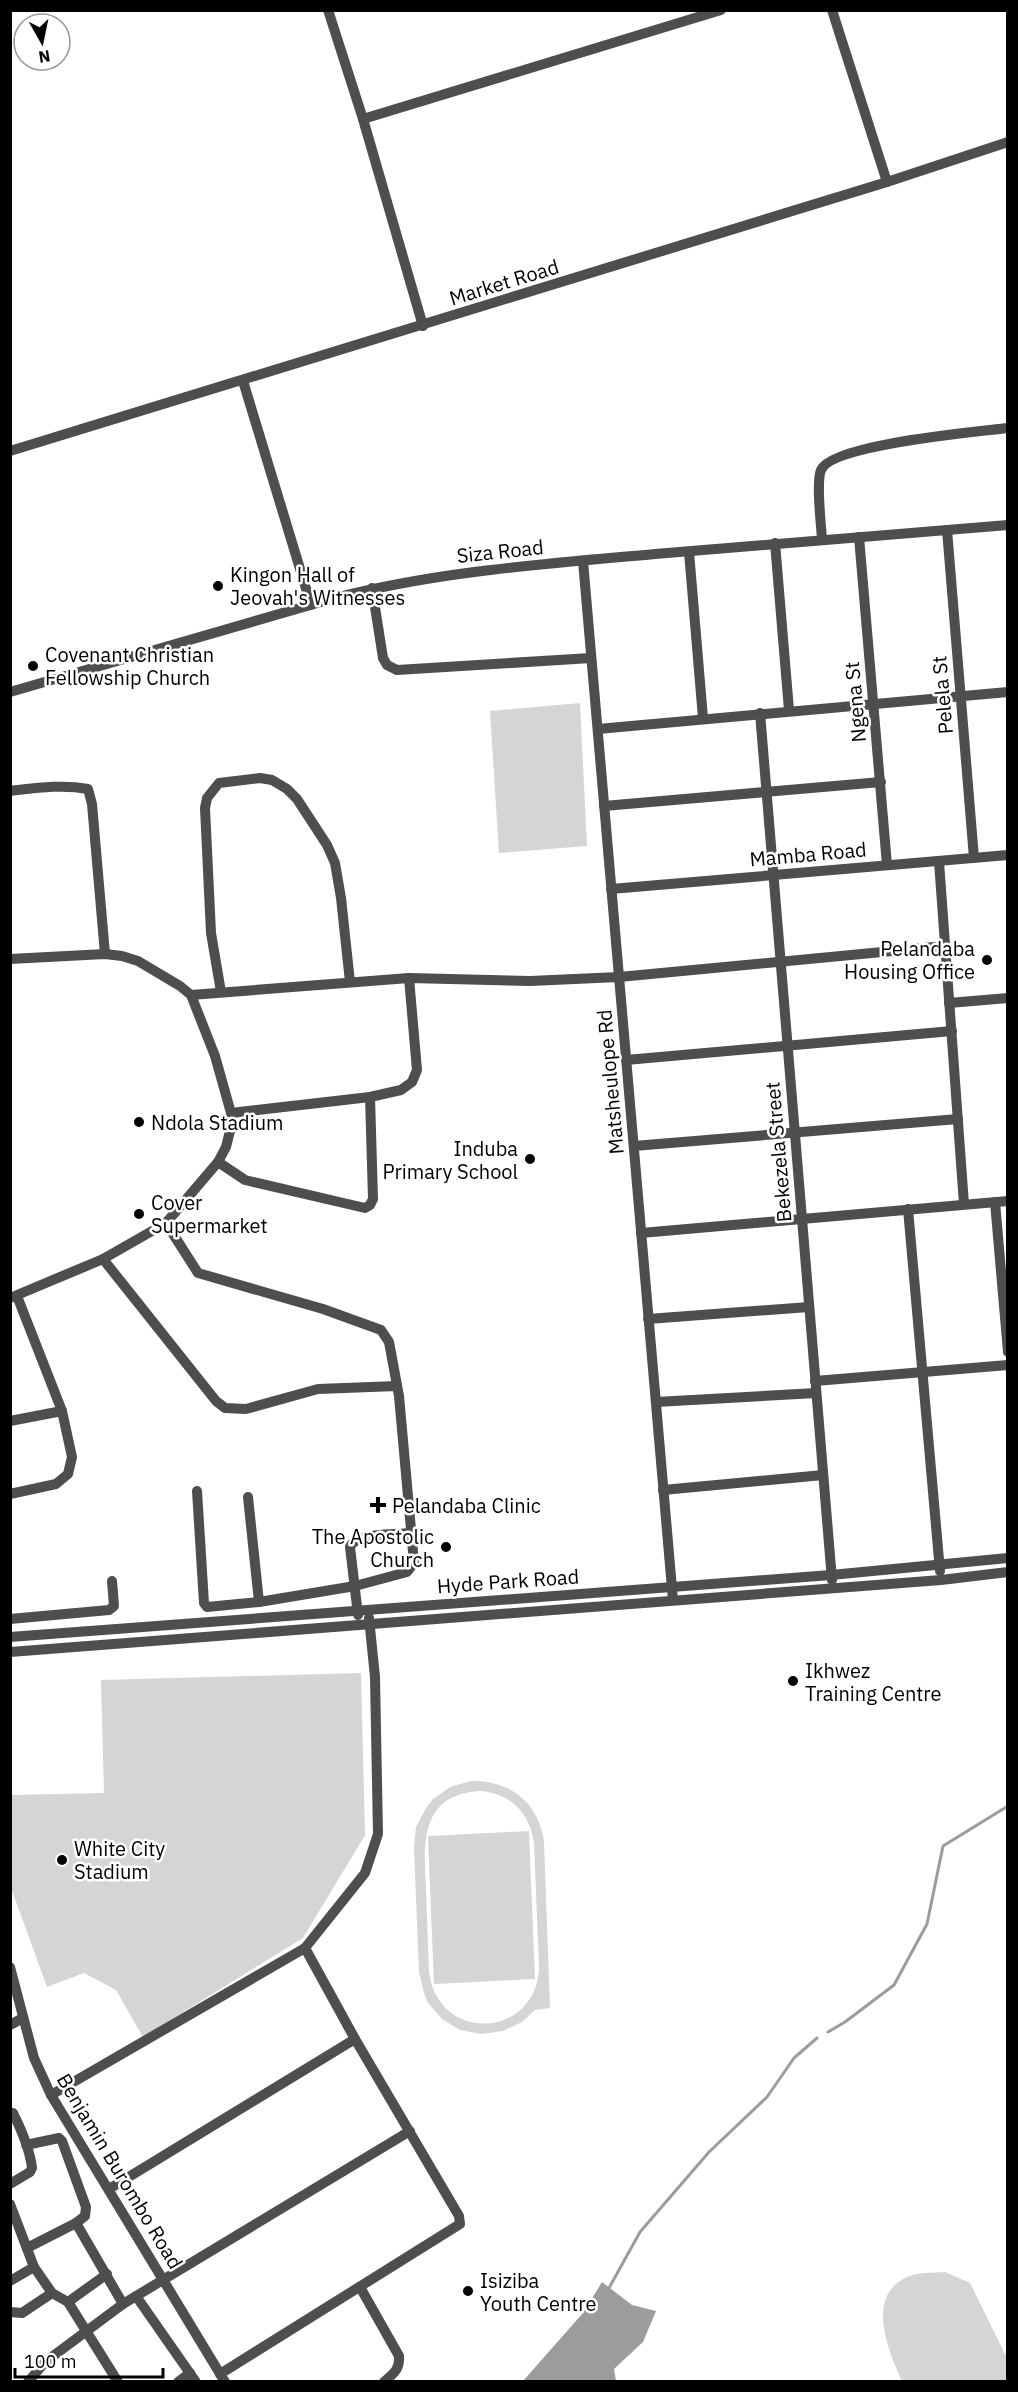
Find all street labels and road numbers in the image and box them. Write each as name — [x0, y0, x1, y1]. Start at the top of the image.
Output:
street label: Market Road — [446, 253, 562, 311]
street label: Siza Road — [455, 533, 545, 569]
street label: Pelela St — [925, 655, 959, 735]
street label: Ngena St — [838, 660, 872, 744]
street label: Mamba Road — [748, 835, 868, 873]
street label: Matsheulope Rd — [590, 1008, 630, 1156]
street label: Bekezela Street — [758, 1081, 798, 1223]
street label: Hyde Park Road — [436, 1563, 580, 1599]
street label: Benjamin Burombo Road — [51, 2068, 189, 2274]

